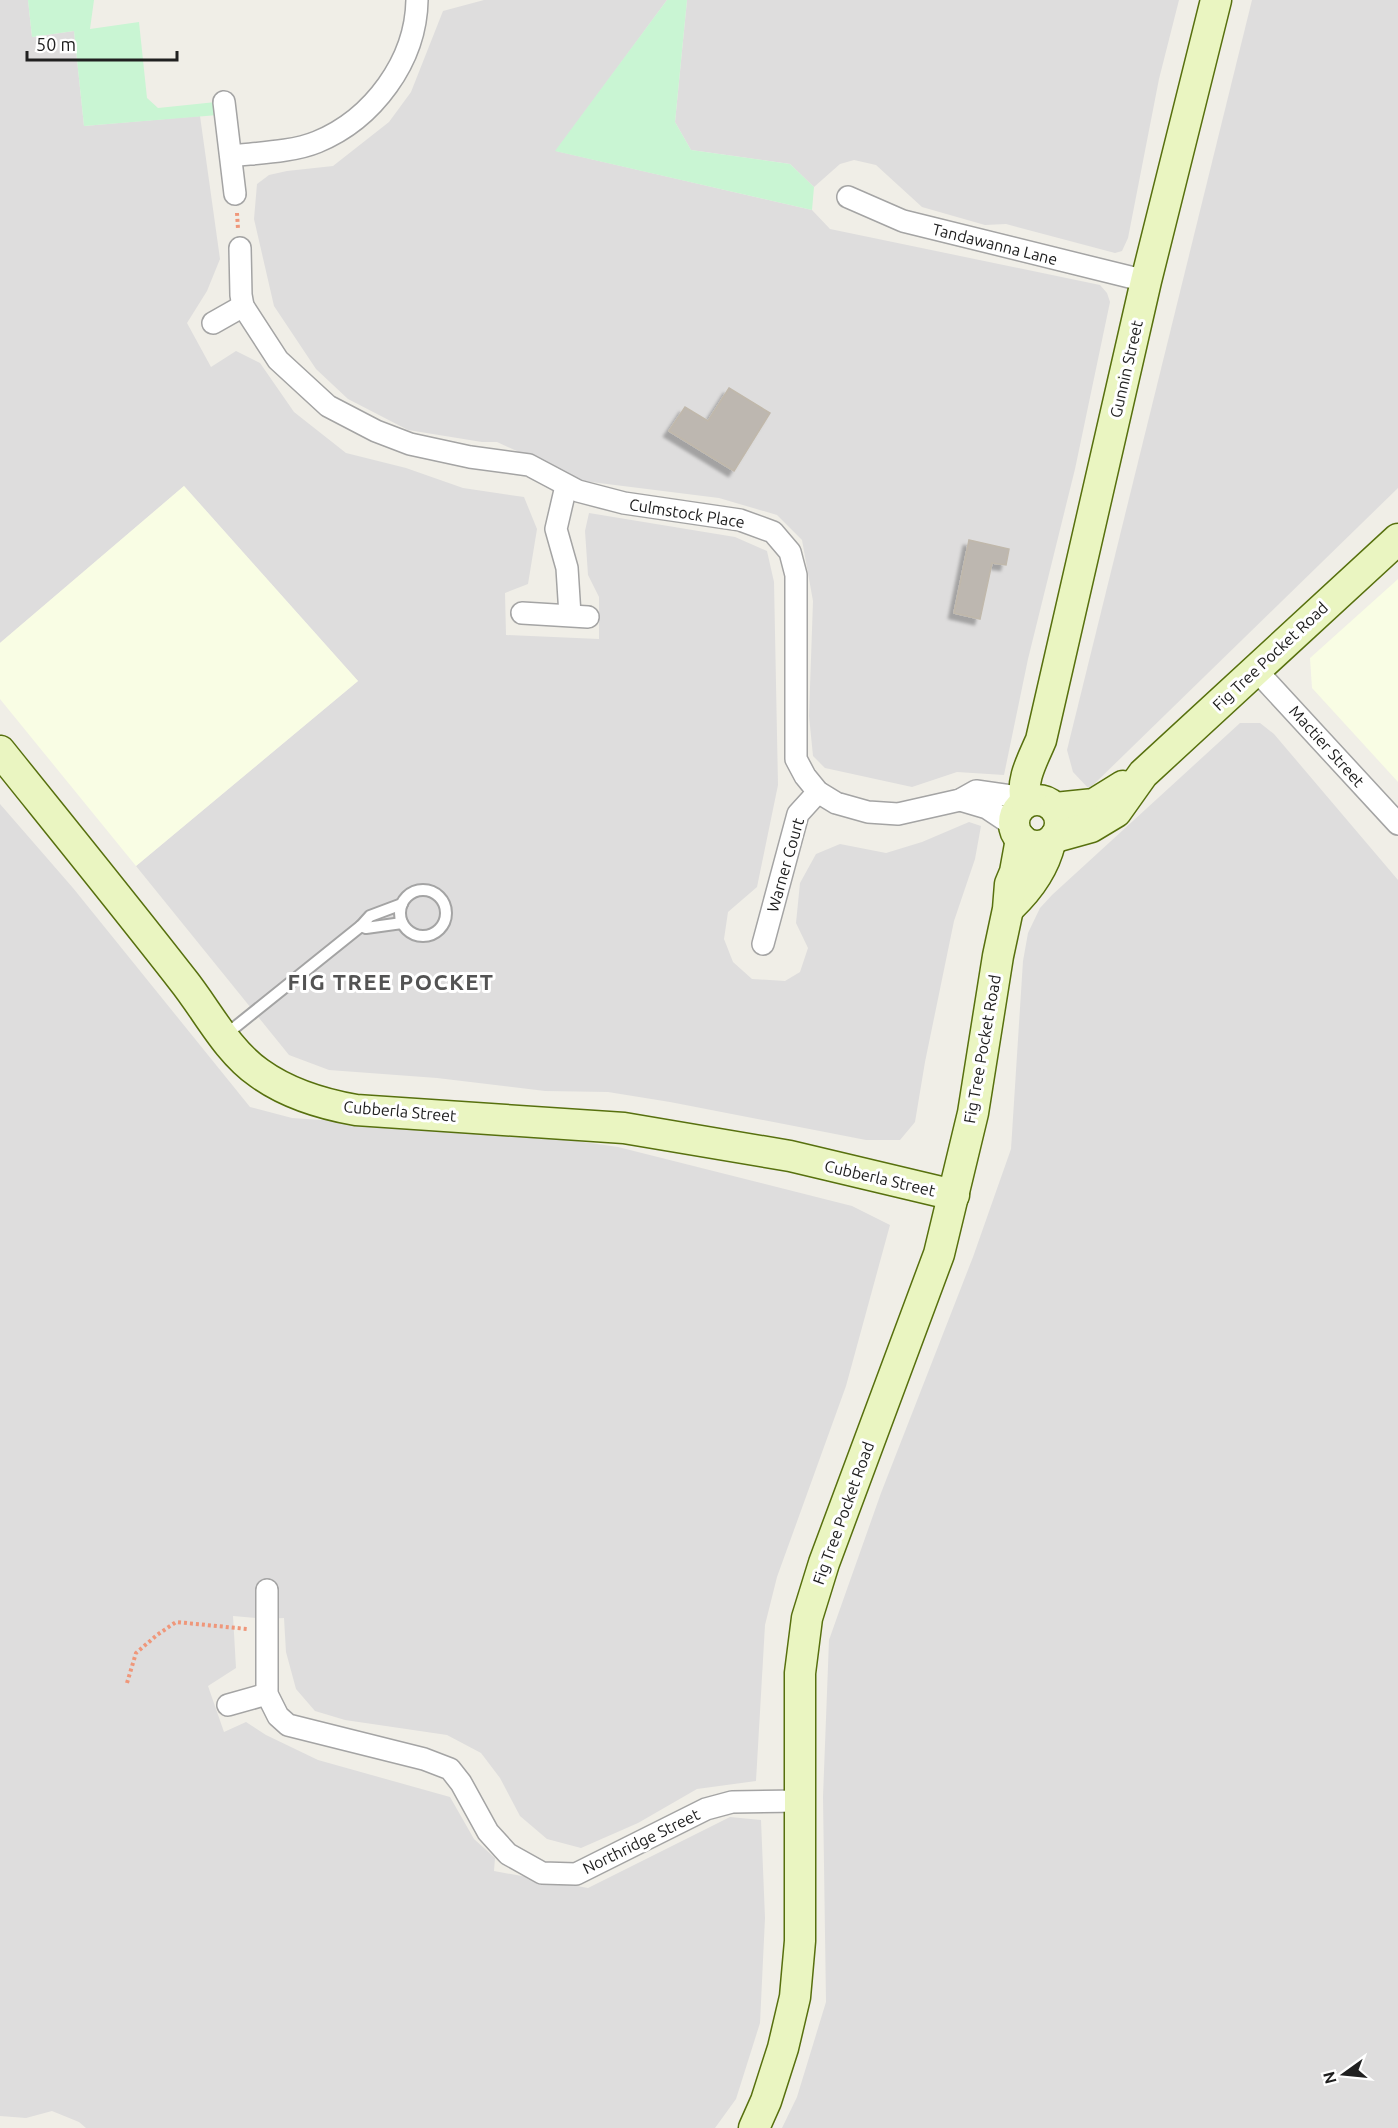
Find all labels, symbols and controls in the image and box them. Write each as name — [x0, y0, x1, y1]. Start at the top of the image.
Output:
scale bar — [27, 24, 177, 62]
text: 50 m — [36, 34, 76, 54]
street label: Tandawanna Lane — [931, 220, 1059, 268]
street label: Gunnin Street — [1106, 318, 1146, 419]
street label: Culmstock Place — [628, 495, 746, 531]
street label: Fig Tree Pocket Road — [1209, 598, 1331, 714]
street label: Mactier Street — [1286, 702, 1369, 791]
street label: Warner Court — [763, 815, 807, 914]
district label: FIG TREE POCKET — [287, 969, 495, 994]
street label: Fig Tree Pocket Road — [960, 973, 1004, 1125]
street label: Cubberla Street — [343, 1097, 458, 1125]
street label: Cubberla Street — [823, 1156, 938, 1200]
street label: Fig Tree Pocket Road — [809, 1439, 877, 1587]
street label: Northridge Street — [580, 1805, 703, 1877]
north arrow — [1314, 2044, 1374, 2104]
text: N — [1319, 2070, 1340, 2086]

